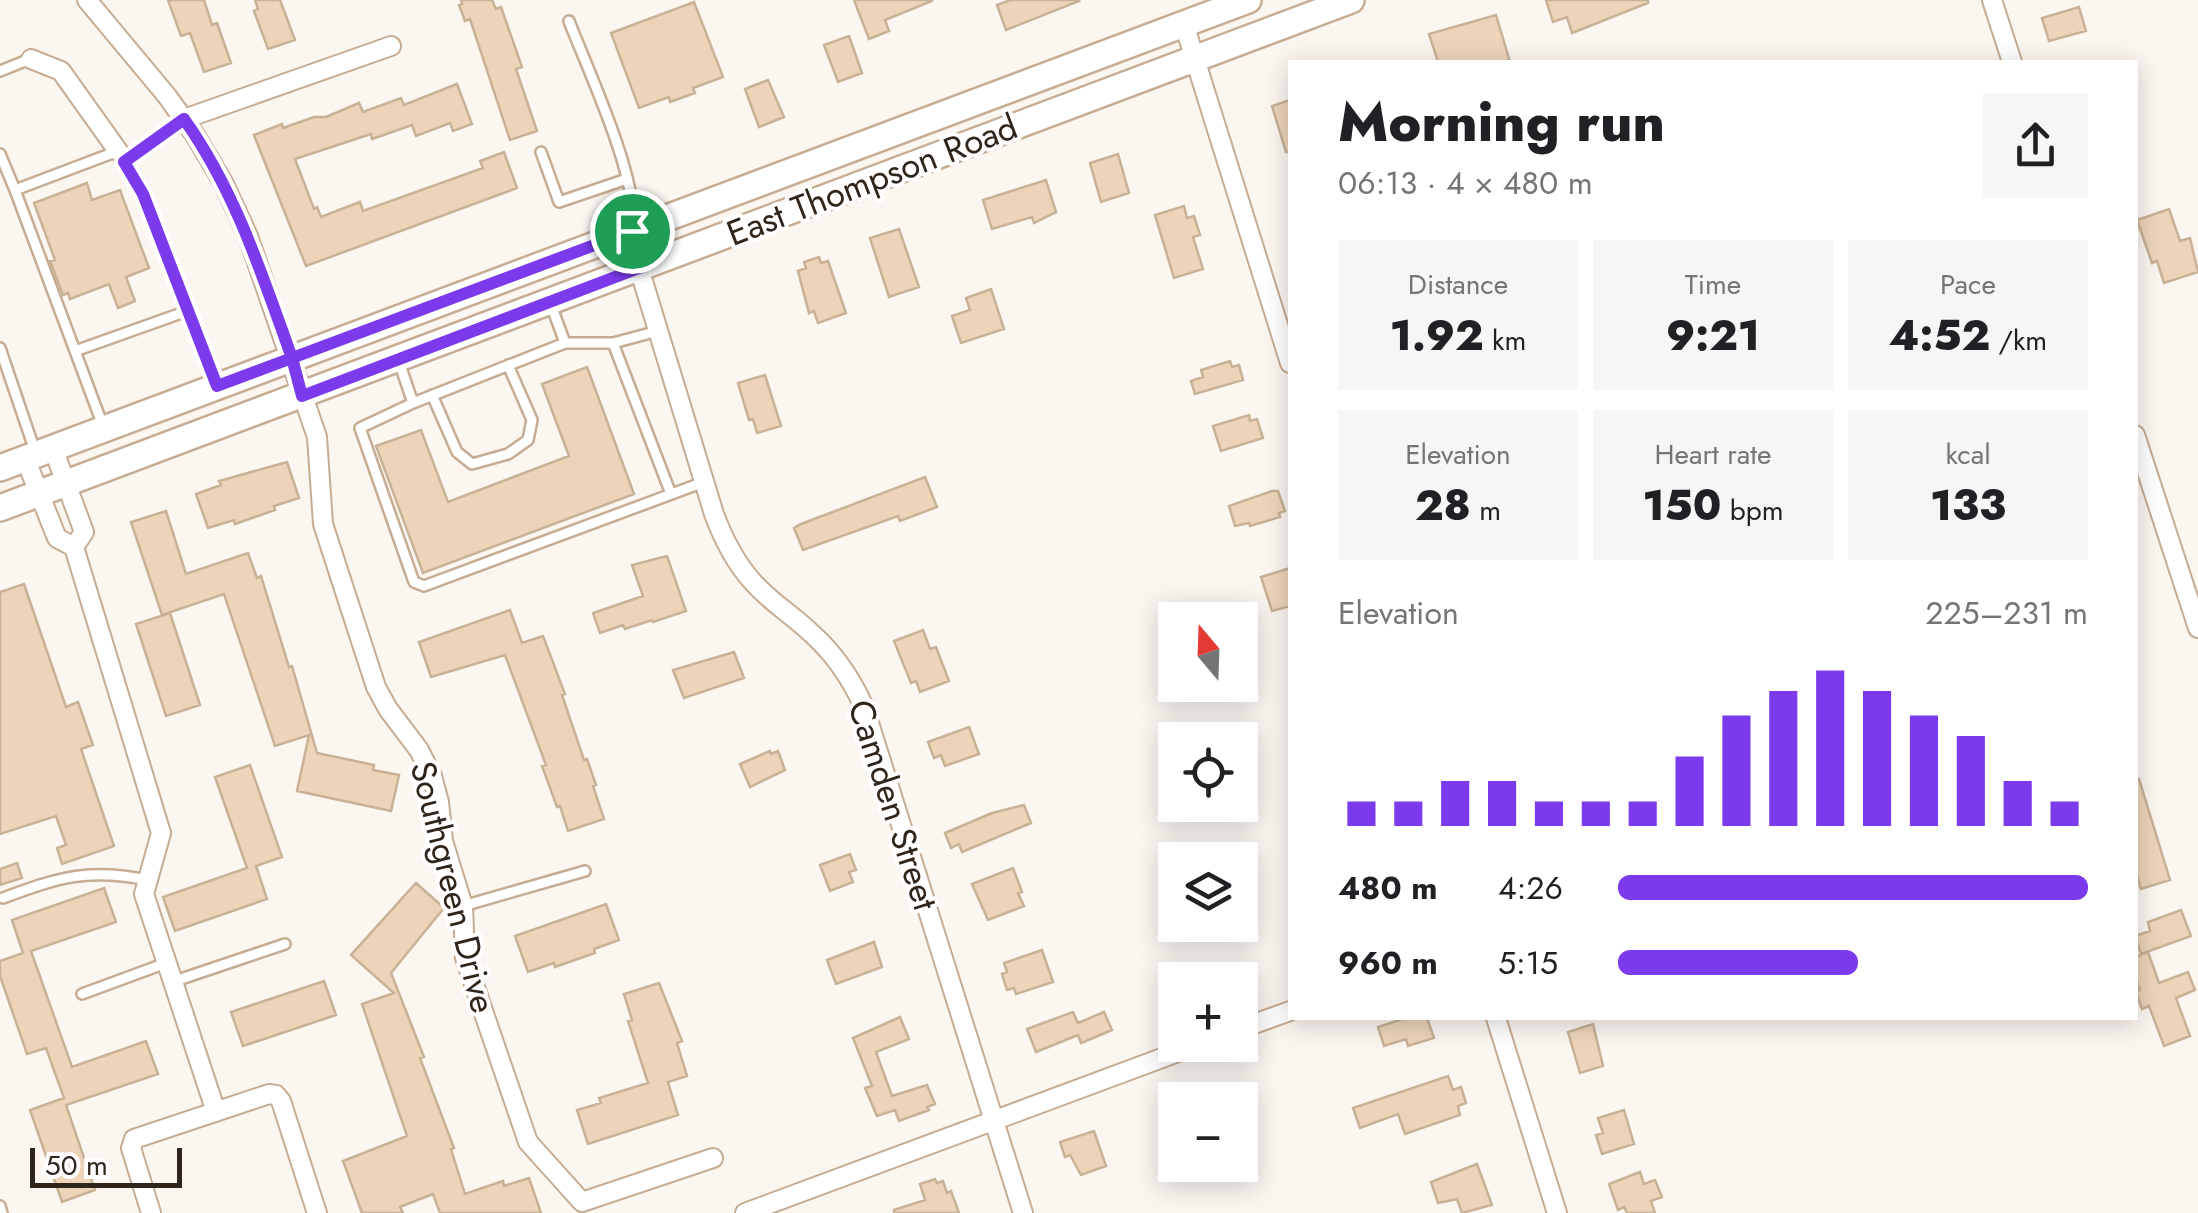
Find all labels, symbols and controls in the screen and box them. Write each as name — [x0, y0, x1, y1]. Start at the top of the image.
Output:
text: Morning run — [1338, 82, 1665, 162]
button: share — [1983, 93, 2088, 198]
street label: East Thompson Road — [719, 102, 1025, 258]
text: 06:13 · 4 × 480 m — [1338, 160, 1593, 206]
pin — [590, 189, 675, 274]
icon: arrive — [605, 204, 660, 259]
text: Distance — [1408, 264, 1508, 305]
text: Time — [1685, 264, 1741, 305]
text: Pace — [1940, 264, 1996, 305]
text: 1.92 — [1390, 305, 1484, 366]
text: 9:21 — [1666, 305, 1760, 366]
text: 4:52 — [1889, 305, 1990, 366]
text: km — [1484, 320, 1526, 361]
text: /km — [1990, 320, 2047, 361]
text: Elevation — [1405, 434, 1511, 475]
text: Heart rate — [1655, 434, 1771, 475]
text: kcal — [1945, 434, 1991, 475]
text: 28 — [1415, 475, 1471, 536]
text: 150 — [1642, 475, 1721, 536]
text: 133 — [1930, 475, 2006, 536]
text: m — [1471, 490, 1501, 531]
text: bpm — [1721, 490, 1784, 531]
text: Elevation — [1338, 590, 1459, 636]
text: 225–231 m — [1925, 590, 2088, 636]
north arrow — [1158, 602, 1258, 702]
map controls — [1158, 602, 1258, 1182]
street label: Camden Street — [835, 693, 951, 917]
button: locate — [1158, 722, 1258, 822]
street label: Southgreen Drive — [398, 756, 508, 1018]
button: layers — [1158, 842, 1258, 942]
text: 480 m — [1338, 865, 1437, 911]
text: 4:26 — [1498, 865, 1563, 911]
text: 960 m — [1338, 940, 1438, 986]
text: 5:15 — [1498, 940, 1558, 986]
button: + — [1158, 962, 1258, 1062]
button: − — [1158, 1082, 1258, 1182]
scale bar — [30, 1143, 182, 1188]
text: 50 m — [45, 1145, 108, 1186]

